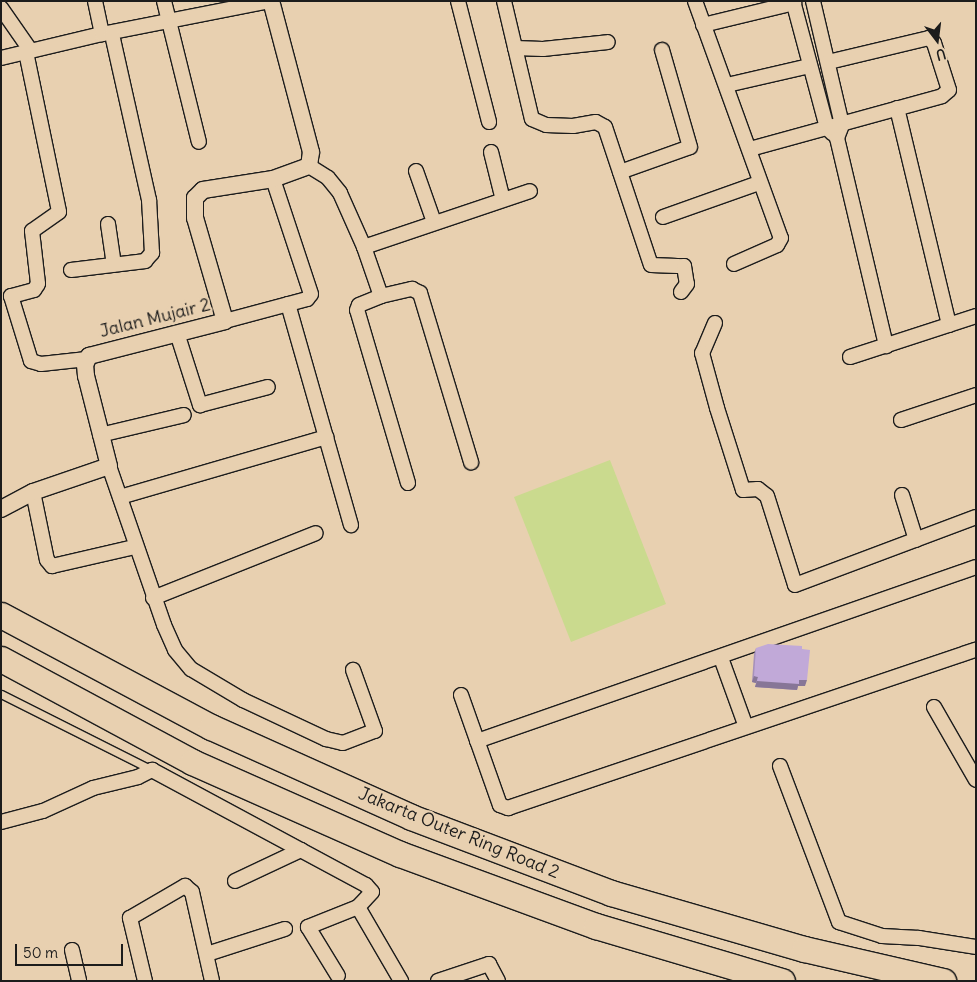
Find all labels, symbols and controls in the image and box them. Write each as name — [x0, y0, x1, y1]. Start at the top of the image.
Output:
north arrow — [912, 15, 962, 65]
text: U — [934, 45, 948, 64]
street label: Jalan Mujair 2 — [97, 294, 213, 342]
street label: Jakarta Outer Ring Road 2 — [355, 783, 563, 883]
scale bar — [18, 934, 125, 966]
text: 50 m — [23, 943, 58, 962]

